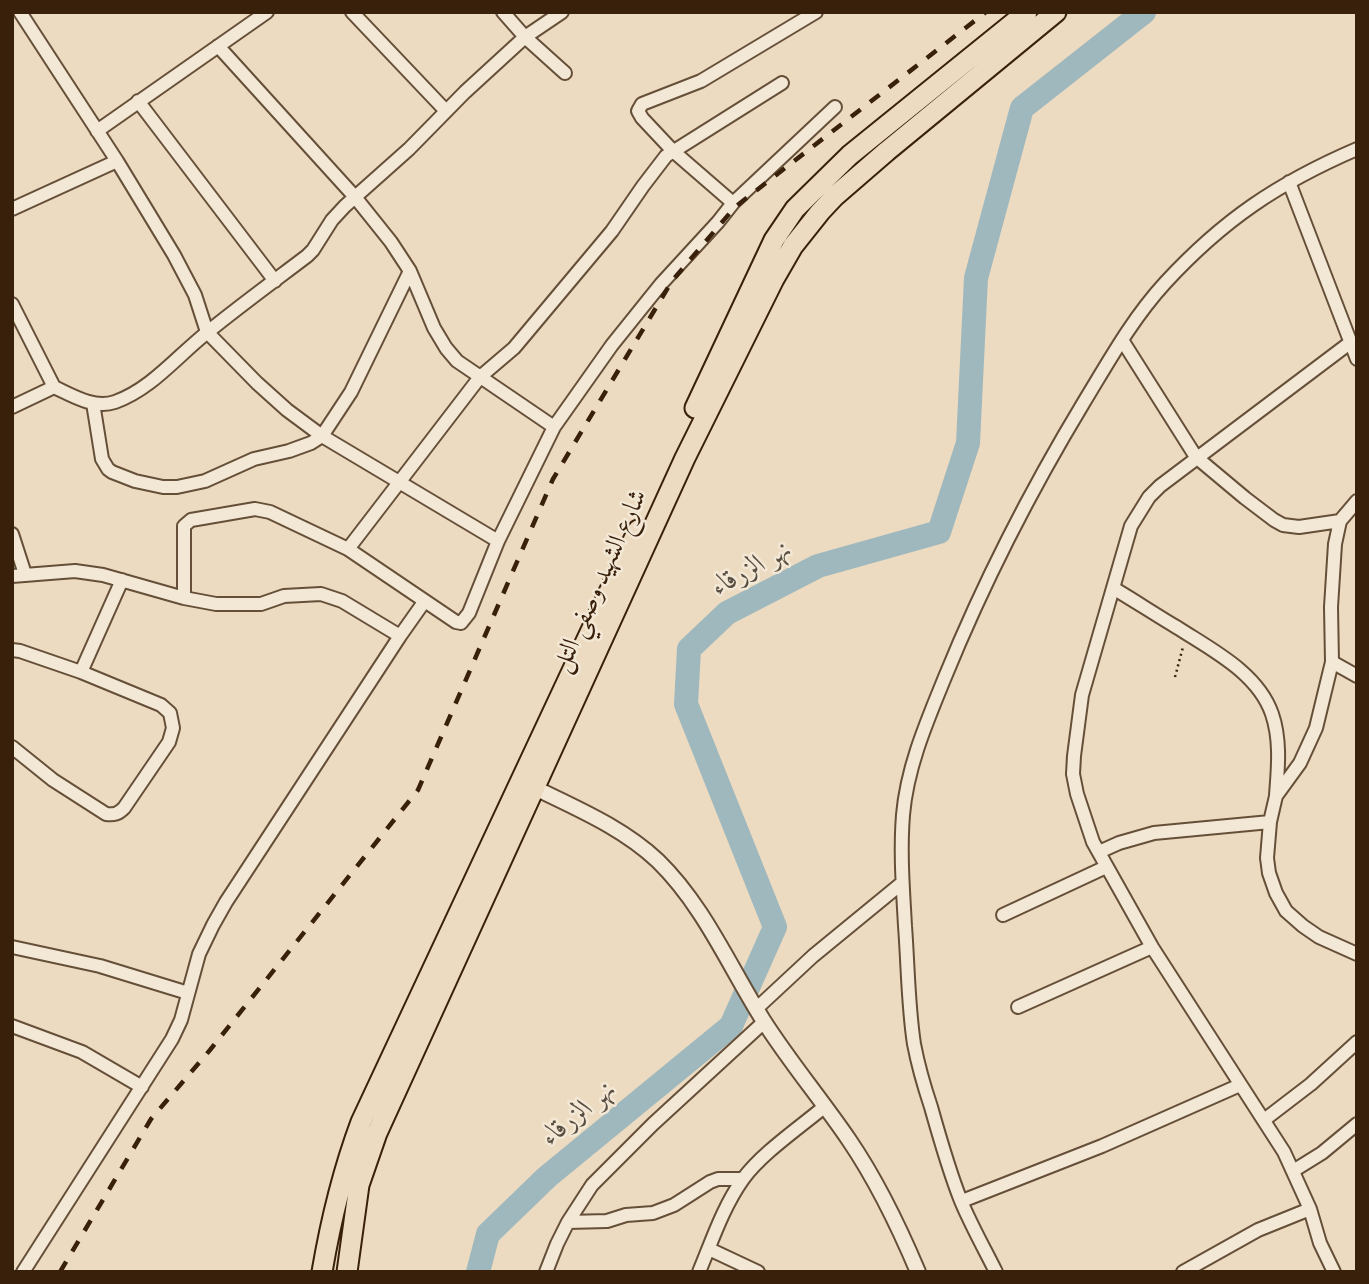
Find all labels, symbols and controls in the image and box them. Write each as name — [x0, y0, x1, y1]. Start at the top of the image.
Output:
street label: شارع الشهيد وصفي التل — [546, 485, 654, 677]
water label: نهر الزرقاء — [706, 532, 798, 604]
water label: نهر الزرقاء — [535, 1073, 623, 1153]

